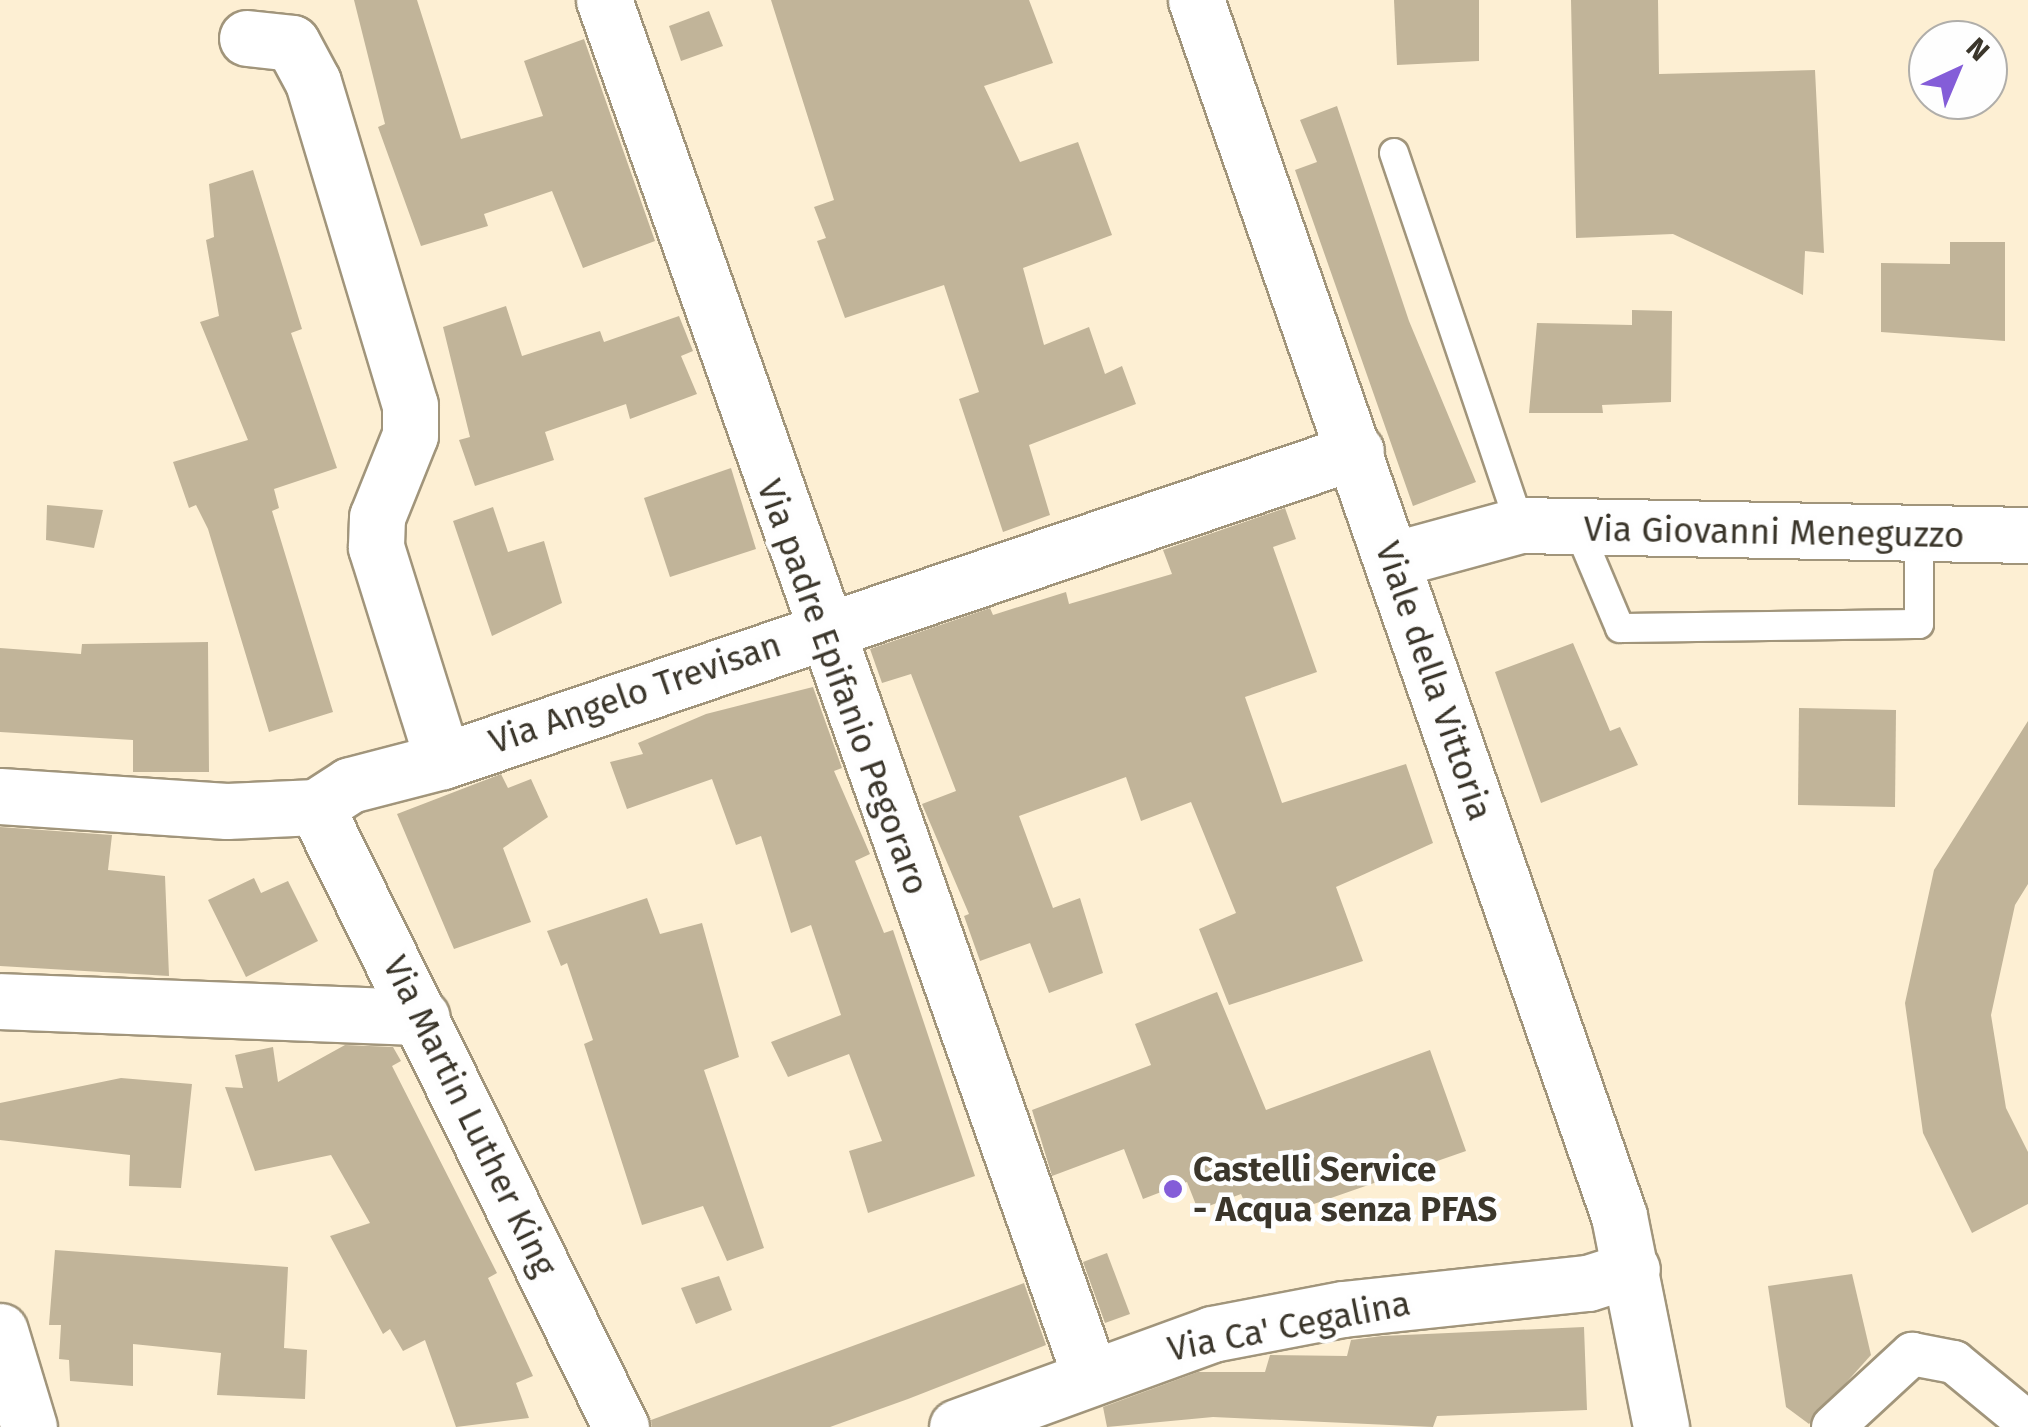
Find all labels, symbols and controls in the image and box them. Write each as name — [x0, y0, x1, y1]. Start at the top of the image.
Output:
north arrow — [1908, 20, 2008, 120]
text: N — [1960, 31, 1996, 68]
street label: Via padre Epifanio Pegoraro — [748, 474, 938, 900]
street label: Via Giovanni Meneguzzo — [1583, 508, 1965, 556]
street label: Viale della Vittoria — [1367, 536, 1501, 826]
street label: Via Angelo Trevisan — [484, 623, 786, 763]
street label: Via Martin Luther King — [374, 949, 566, 1283]
place label: Castelli Service - Acqua senza PFAS — [1193, 1148, 1497, 1230]
marker: Castelli Service - Acqua senza PFAS — [1162, 1178, 1184, 1200]
street label: Via Ca' Cegalina — [1164, 1282, 1414, 1370]

